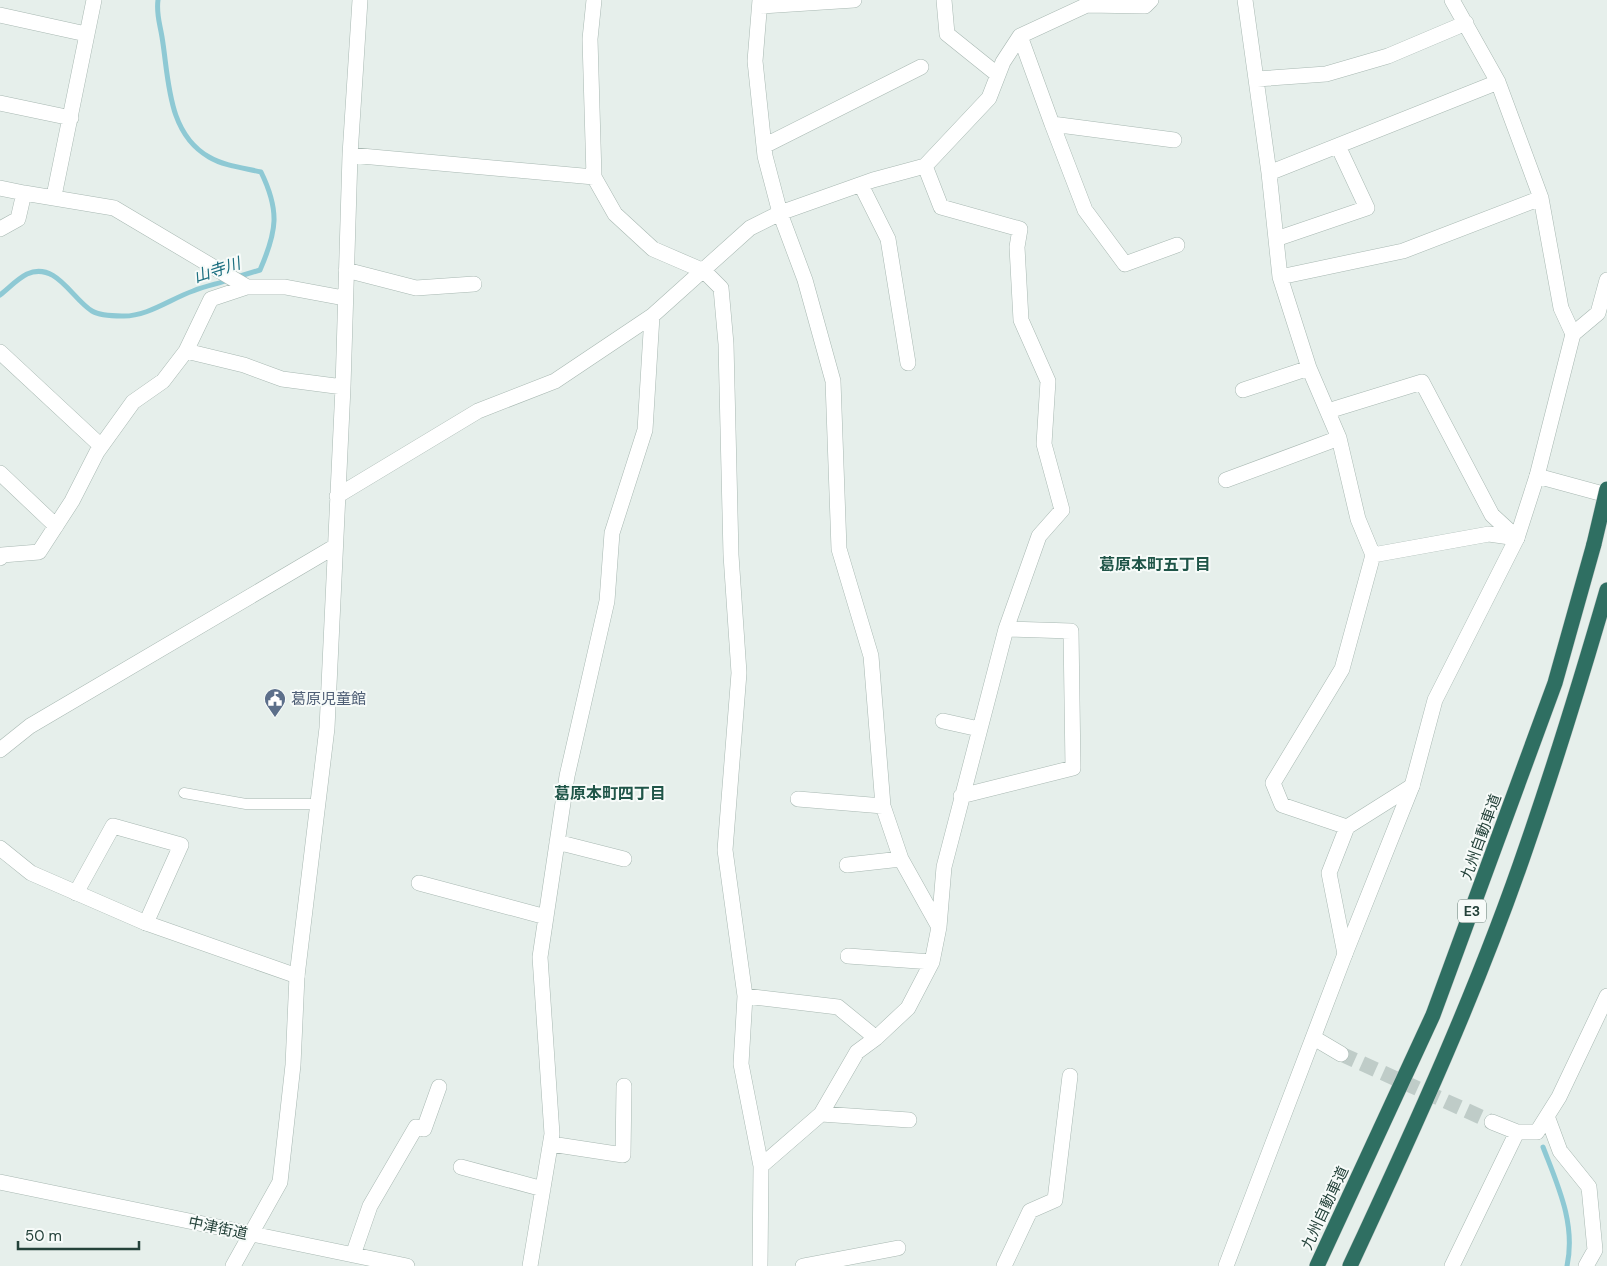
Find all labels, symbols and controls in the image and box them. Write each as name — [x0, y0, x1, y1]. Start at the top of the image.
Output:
water label: 山寺川 — [191, 252, 245, 287]
district label: 葛原本町五丁目 — [1099, 554, 1211, 575]
public building icon: 葛原児童館 — [263, 687, 287, 718]
place label: 葛原児童館 — [291, 689, 366, 709]
district label: 葛原本町四丁目 — [554, 783, 666, 804]
street label: 九州自動車道 — [1456, 791, 1506, 883]
road number: E3 — [1458, 899, 1486, 922]
street label: 九州自動車道 — [1297, 1163, 1353, 1253]
street label: 中津街道 — [187, 1212, 249, 1244]
scale bar — [18, 1218, 139, 1250]
text: 50 m — [25, 1226, 62, 1246]

